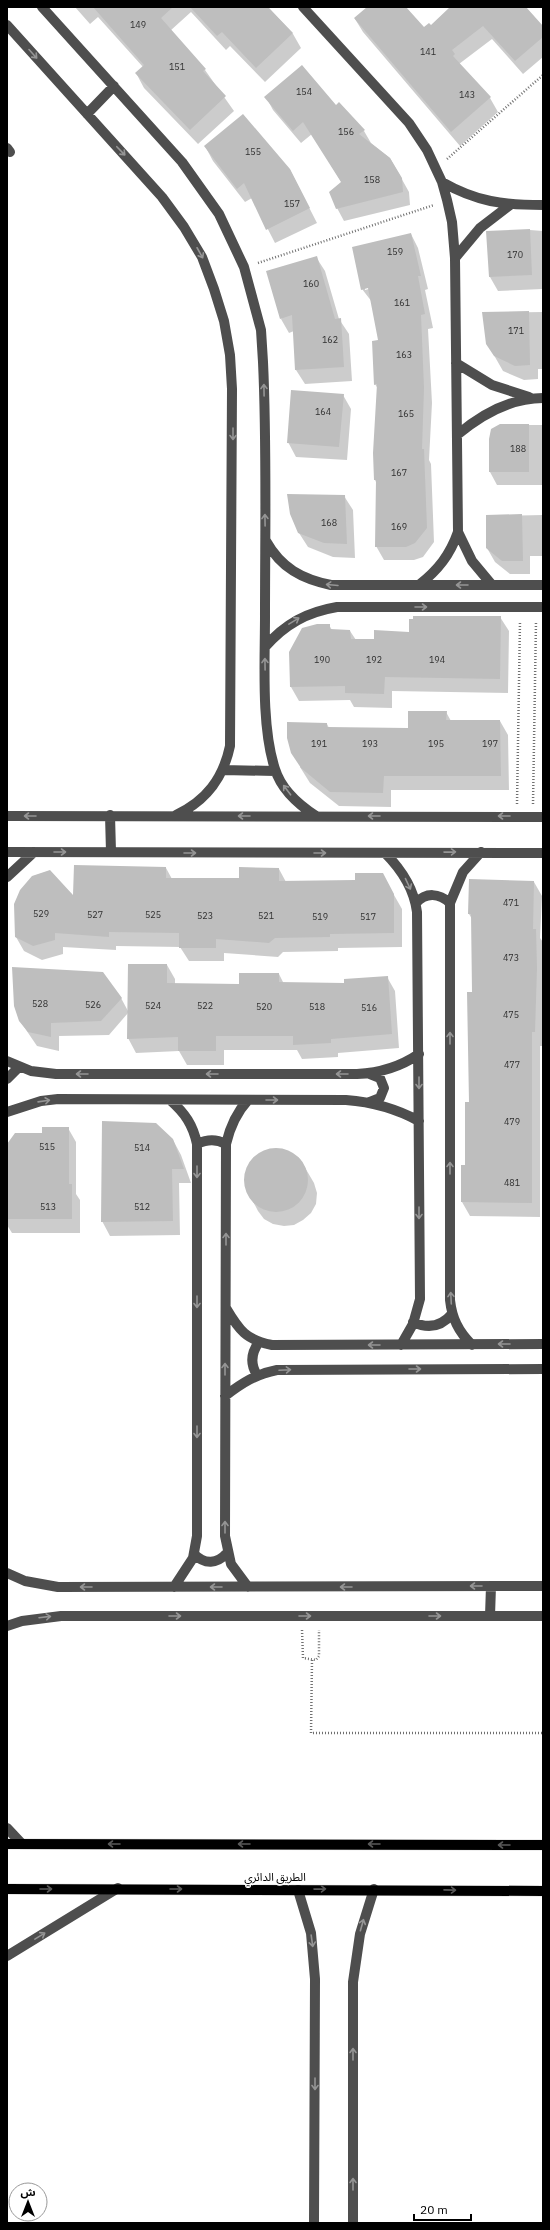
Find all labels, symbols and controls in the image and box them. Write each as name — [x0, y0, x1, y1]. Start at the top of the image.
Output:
house number: 149 — [130, 19, 146, 30]
house number: 141 — [420, 46, 436, 57]
one-way arrow — [28, 49, 37, 59]
house number: 151 — [169, 61, 185, 72]
house number: 154 — [296, 86, 312, 97]
house number: 143 — [459, 89, 475, 100]
house number: 156 — [338, 126, 354, 137]
one-way arrow — [116, 146, 126, 156]
house number: 155 — [245, 146, 261, 157]
house number: 158 — [364, 174, 380, 185]
house number: 157 — [284, 198, 300, 209]
house number: 159 — [387, 246, 403, 257]
one-way arrow — [196, 247, 204, 259]
house number: 170 — [507, 249, 523, 260]
house number: 160 — [303, 278, 319, 289]
house number: 161 — [394, 297, 410, 308]
house number: 171 — [508, 325, 524, 336]
house number: 162 — [322, 334, 338, 345]
house number: 163 — [396, 349, 412, 360]
one-way arrow — [260, 384, 268, 397]
house number: 164 — [315, 406, 331, 417]
house number: 165 — [398, 408, 414, 419]
one-way arrow — [229, 427, 237, 440]
house number: 188 — [510, 443, 526, 454]
house number: 167 — [391, 467, 407, 478]
one-way arrow — [261, 514, 269, 527]
house number: 168 — [321, 517, 337, 528]
house number: 169 — [391, 521, 407, 532]
one-way arrow — [326, 581, 339, 588]
one-way arrow — [456, 581, 469, 589]
one-way arrow — [414, 603, 427, 611]
one-way arrow — [288, 617, 300, 625]
house number: 190 — [314, 654, 330, 665]
house number: 192 — [366, 654, 382, 665]
house number: 194 — [429, 654, 445, 665]
one-way arrow — [262, 658, 269, 671]
house number: 191 — [311, 738, 327, 749]
house number: 193 — [362, 738, 378, 749]
house number: 195 — [428, 738, 444, 749]
house number: 197 — [482, 738, 498, 749]
one-way arrow — [283, 784, 292, 795]
one-way arrow — [24, 812, 37, 820]
one-way arrow — [238, 812, 251, 820]
one-way arrow — [368, 812, 381, 820]
one-way arrow — [498, 812, 511, 820]
one-way arrow — [53, 848, 66, 856]
one-way arrow — [443, 848, 456, 856]
one-way arrow — [183, 849, 196, 857]
one-way arrow — [313, 849, 326, 857]
one-way arrow — [405, 878, 412, 890]
house number: 471 — [503, 897, 519, 908]
house number: 529 — [33, 908, 49, 919]
house number: 527 — [87, 909, 103, 920]
house number: 525 — [145, 909, 161, 920]
house number: 523 — [197, 910, 213, 921]
house number: 521 — [258, 910, 274, 921]
house number: 519 — [312, 911, 328, 922]
house number: 517 — [360, 911, 376, 922]
house number: 473 — [503, 952, 519, 963]
house number: 528 — [32, 998, 48, 1009]
house number: 526 — [85, 999, 101, 1010]
house number: 524 — [145, 1000, 161, 1011]
house number: 522 — [197, 1000, 213, 1011]
house number: 520 — [256, 1001, 272, 1012]
house number: 518 — [309, 1001, 325, 1012]
house number: 516 — [361, 1002, 377, 1013]
house number: 475 — [503, 1009, 519, 1020]
one-way arrow — [446, 1032, 454, 1045]
house number: 477 — [504, 1059, 520, 1070]
one-way arrow — [76, 1070, 89, 1078]
one-way arrow — [206, 1070, 219, 1078]
one-way arrow — [336, 1070, 349, 1078]
one-way arrow — [415, 1076, 423, 1089]
one-way arrow — [265, 1096, 278, 1104]
one-way arrow — [37, 1097, 50, 1105]
house number: 479 — [504, 1116, 520, 1127]
house number: 515 — [39, 1141, 55, 1152]
house number: 514 — [134, 1142, 150, 1153]
one-way arrow — [446, 1162, 454, 1175]
one-way arrow — [193, 1165, 201, 1178]
house number: 481 — [504, 1177, 520, 1188]
house number: 513 — [40, 1201, 56, 1212]
house number: 512 — [134, 1201, 150, 1212]
one-way arrow — [415, 1206, 423, 1219]
one-way arrow — [222, 1233, 230, 1246]
one-way arrow — [447, 1292, 454, 1305]
one-way arrow — [193, 1295, 201, 1308]
one-way arrow — [498, 1340, 511, 1348]
one-way arrow — [368, 1341, 381, 1349]
one-way arrow — [221, 1363, 229, 1376]
one-way arrow — [408, 1365, 421, 1373]
one-way arrow — [278, 1366, 291, 1373]
one-way arrow — [193, 1425, 201, 1438]
one-way arrow — [221, 1521, 229, 1534]
one-way arrow — [470, 1582, 483, 1590]
one-way arrow — [80, 1583, 93, 1591]
one-way arrow — [210, 1583, 223, 1591]
one-way arrow — [340, 1583, 353, 1591]
one-way arrow — [168, 1612, 181, 1620]
one-way arrow — [298, 1612, 311, 1620]
one-way arrow — [428, 1612, 441, 1620]
one-way arrow — [38, 1613, 51, 1621]
one-way arrow — [108, 1840, 121, 1848]
one-way arrow — [238, 1840, 251, 1848]
one-way arrow — [368, 1840, 381, 1848]
one-way arrow — [498, 1841, 511, 1849]
street label: الطريق الدائري — [244, 1870, 306, 1887]
one-way arrow — [39, 1885, 52, 1893]
one-way arrow — [169, 1885, 182, 1893]
one-way arrow — [313, 1886, 326, 1893]
one-way arrow — [443, 1886, 456, 1894]
one-way arrow — [359, 1919, 366, 1932]
one-way arrow — [34, 1931, 46, 1939]
one-way arrow — [308, 1934, 316, 1947]
one-way arrow — [349, 2048, 357, 2061]
one-way arrow — [311, 2077, 318, 2090]
one-way arrow — [349, 2178, 357, 2191]
north arrow — [8, 2182, 48, 2222]
text: ش — [20, 2185, 36, 2199]
scale bar — [414, 2196, 471, 2222]
text: 20 m — [420, 2202, 448, 2217]

